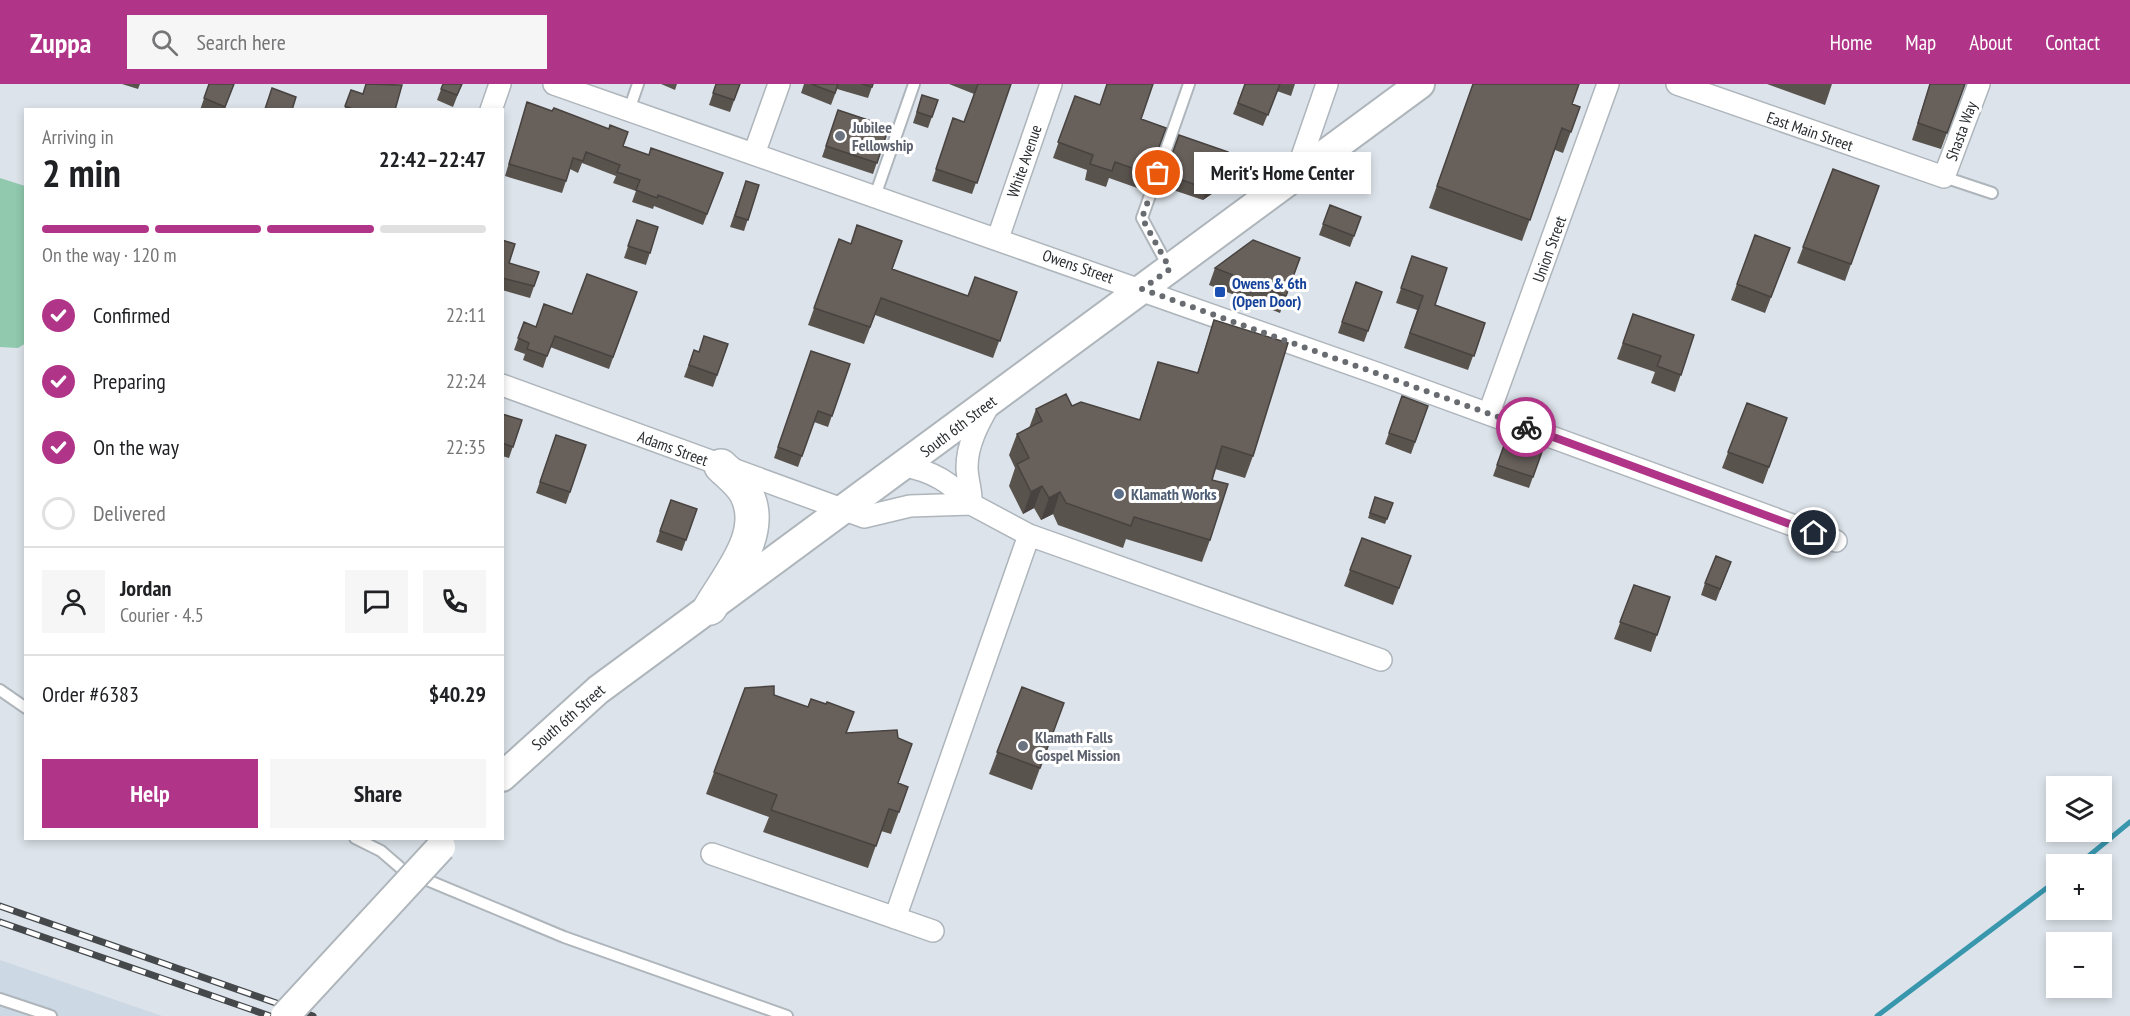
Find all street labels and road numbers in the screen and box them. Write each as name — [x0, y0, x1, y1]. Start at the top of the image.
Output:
street label: Shasta Way — [1941, 98, 1981, 164]
street label: East Main Street — [1764, 107, 1856, 155]
street label: White Avenue — [1002, 122, 1046, 200]
street label: Union Street — [1528, 212, 1570, 285]
street label: Owens Street — [1040, 245, 1117, 288]
street label: South 6th Street — [916, 390, 1001, 461]
street label: Adams Street — [635, 426, 711, 470]
street label: South 6th Street — [527, 679, 609, 754]

